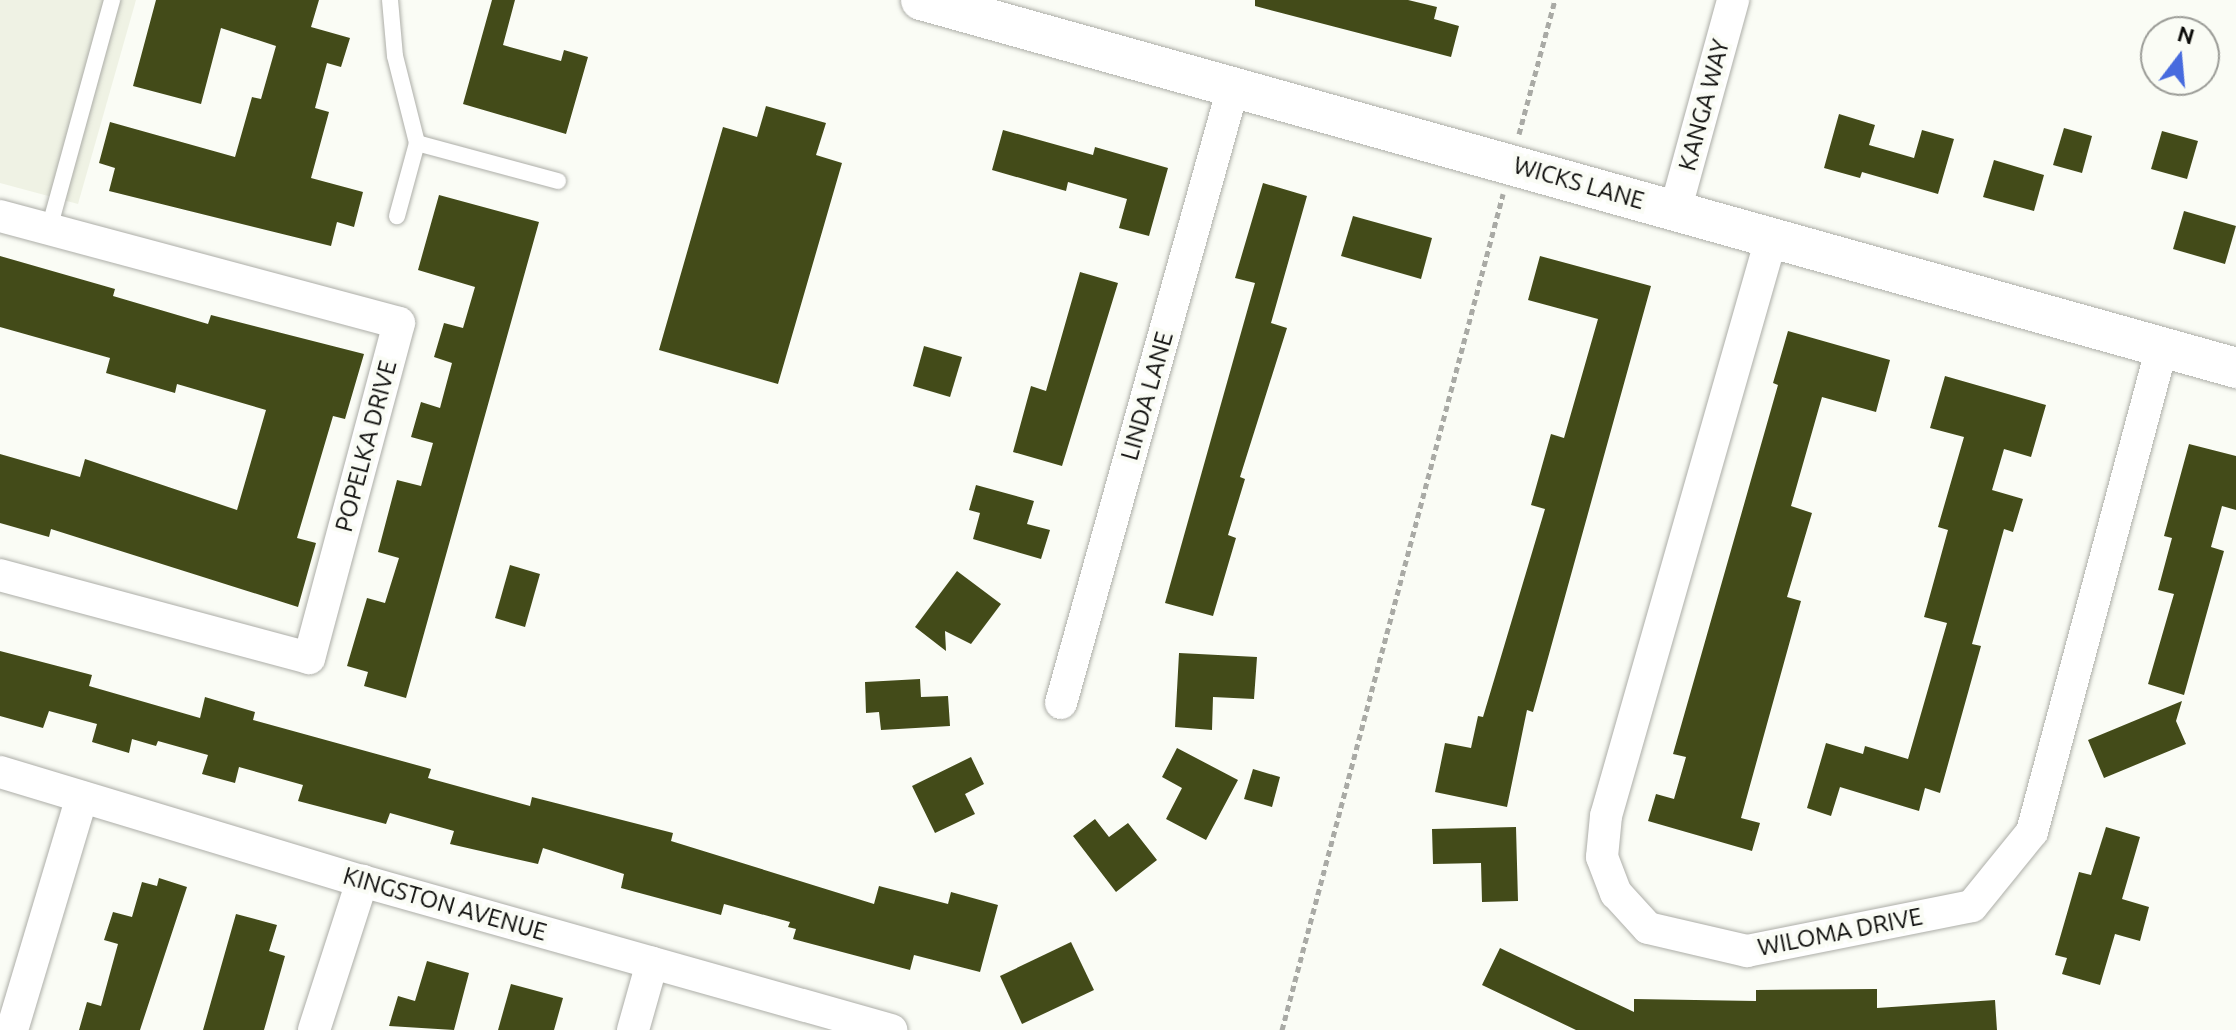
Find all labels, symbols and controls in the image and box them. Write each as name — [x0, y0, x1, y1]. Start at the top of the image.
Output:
north arrow — [2140, 16, 2220, 96]
text: N — [2175, 20, 2198, 49]
street label: KANGA WAY — [1673, 36, 1735, 174]
street label: WICKS LANE — [1510, 151, 1648, 215]
street label: LINDA LANE — [1115, 328, 1179, 464]
street label: POPELKA DRIVE — [329, 357, 403, 535]
street label: KINGSTON AVENUE — [340, 861, 550, 947]
street label: WILOMA DRIVE — [1755, 902, 1925, 962]

